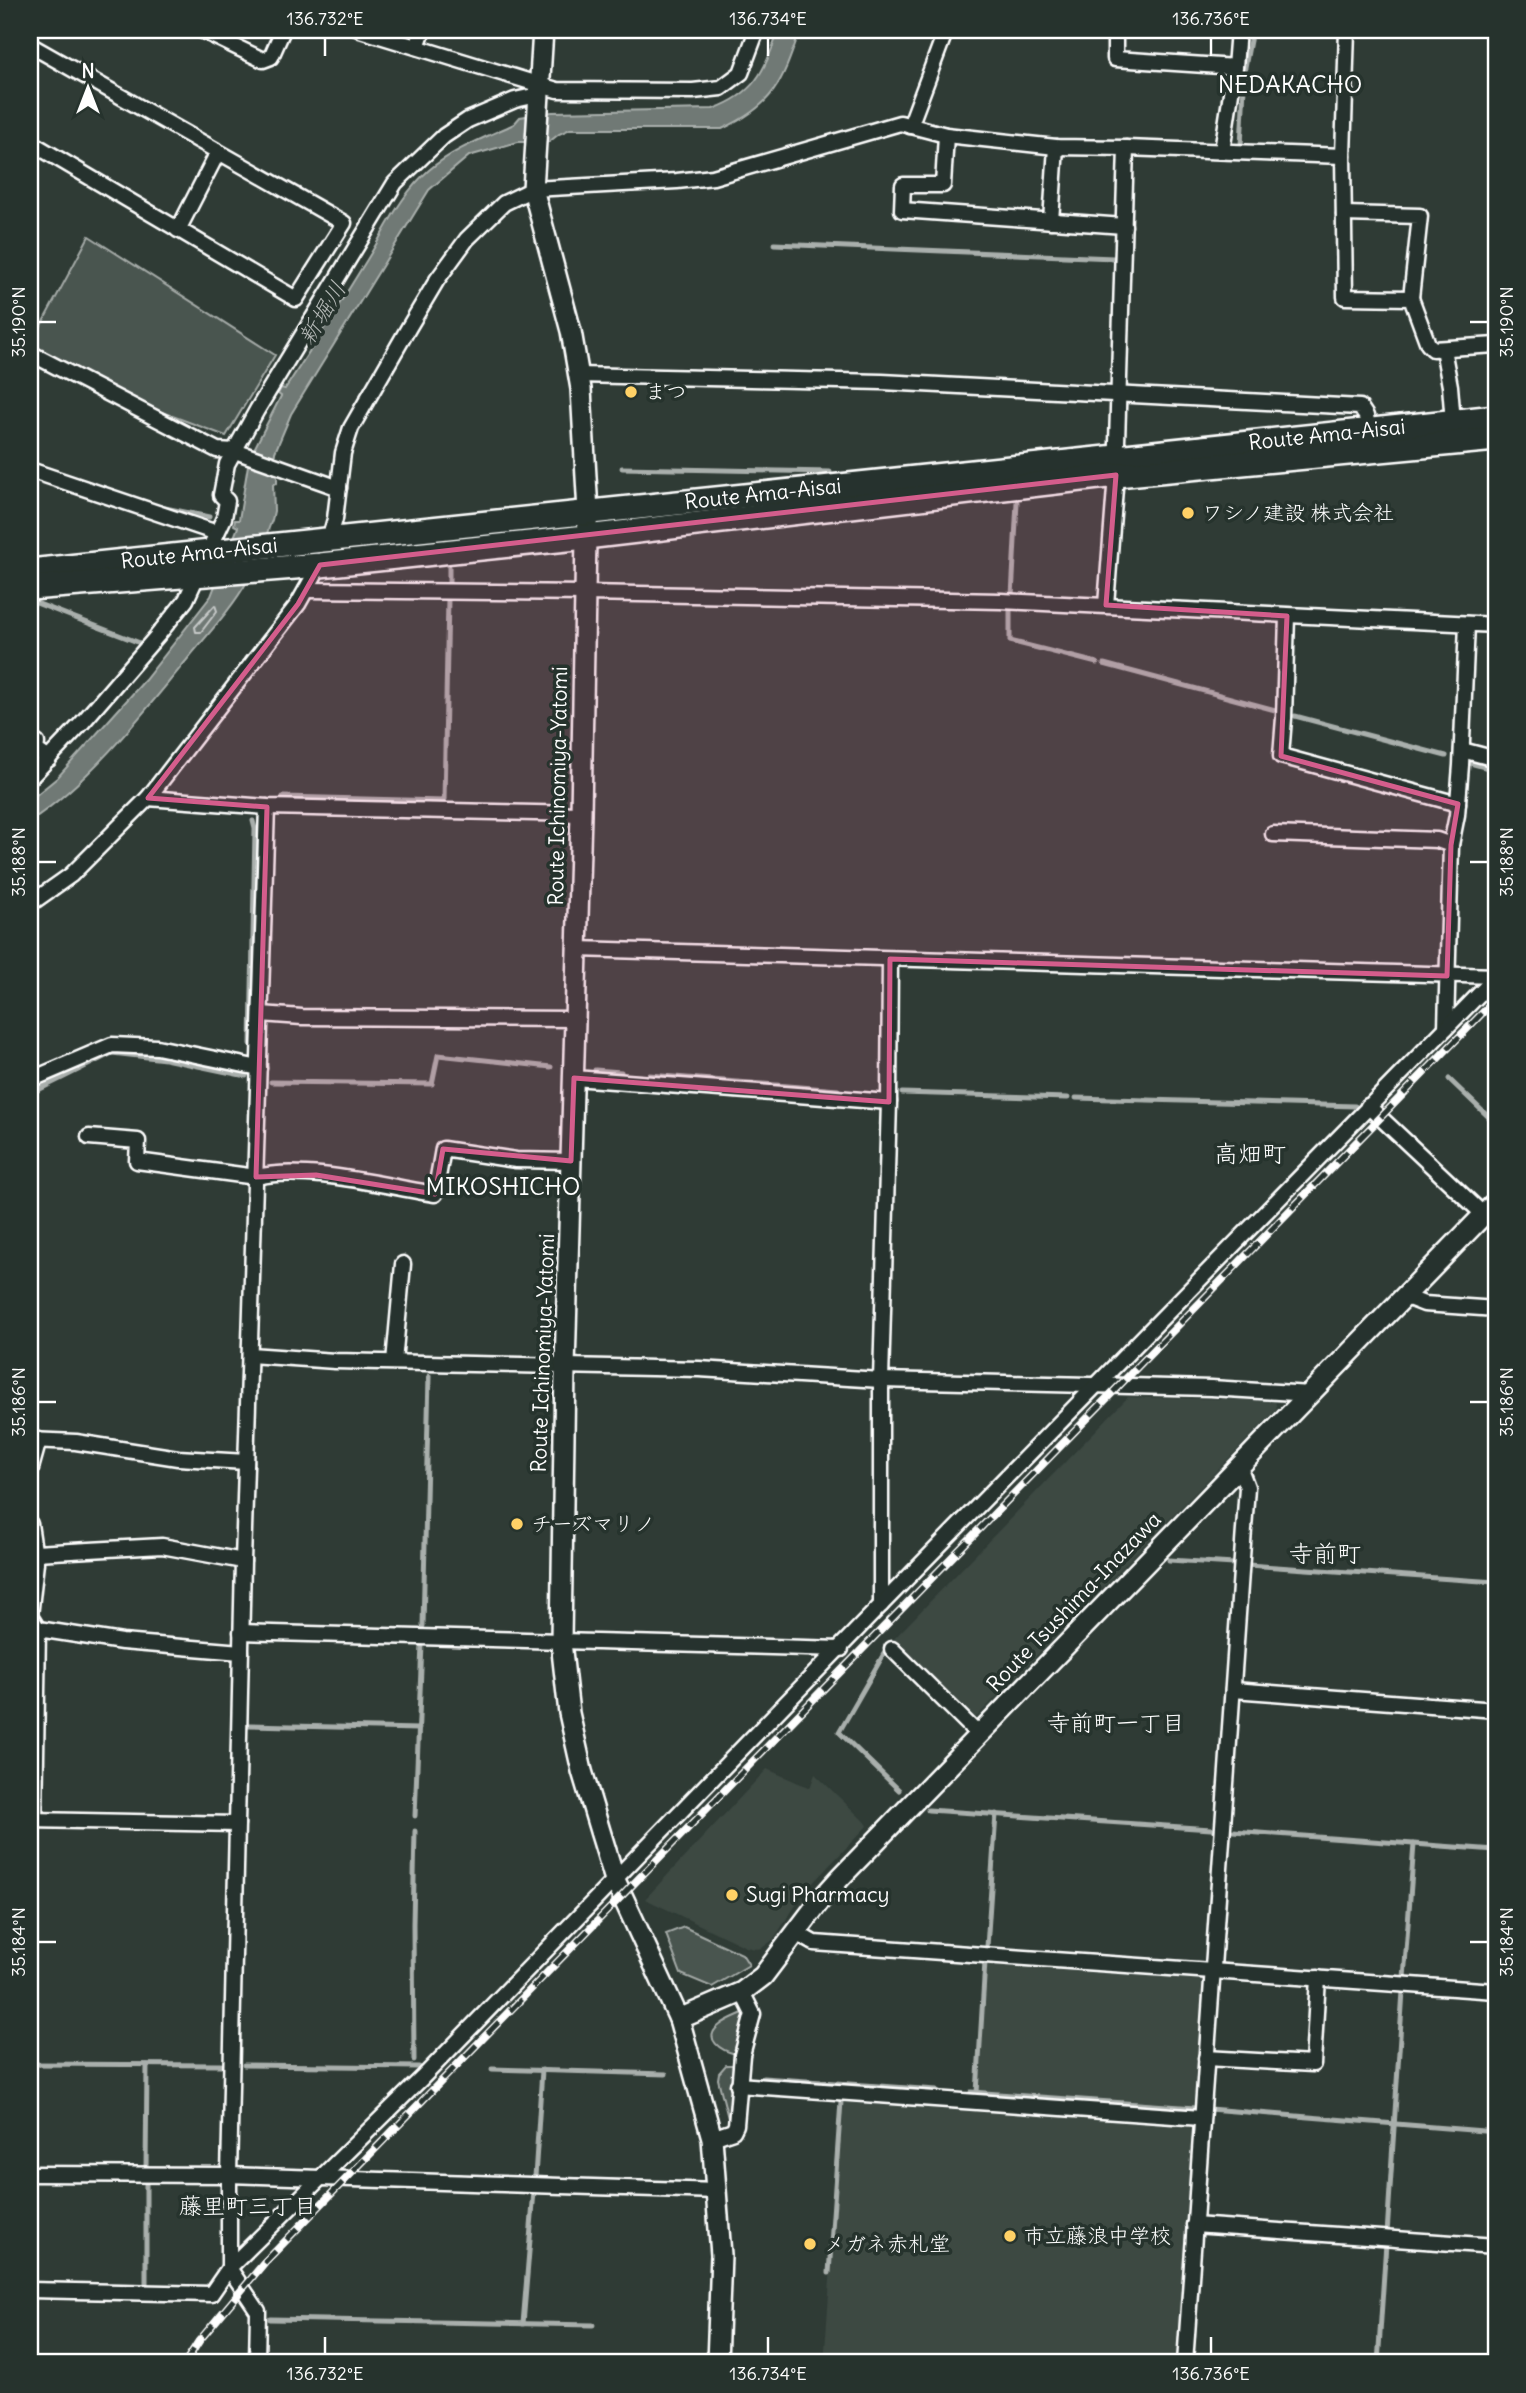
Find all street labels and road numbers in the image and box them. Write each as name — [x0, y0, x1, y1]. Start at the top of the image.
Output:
street label: Route Ama-Aisai — [1247, 413, 1407, 456]
street label: Route Ama-Aisai — [683, 472, 843, 515]
street label: Route Ama-Aisai — [119, 531, 279, 574]
street label: Route Ichinomiya-Yatomi — [542, 666, 573, 906]
street label: Route Ichinomiya-Yatomi — [525, 1233, 560, 1473]
street label: Route Tsushima-Inazawa — [981, 1506, 1167, 1697]

